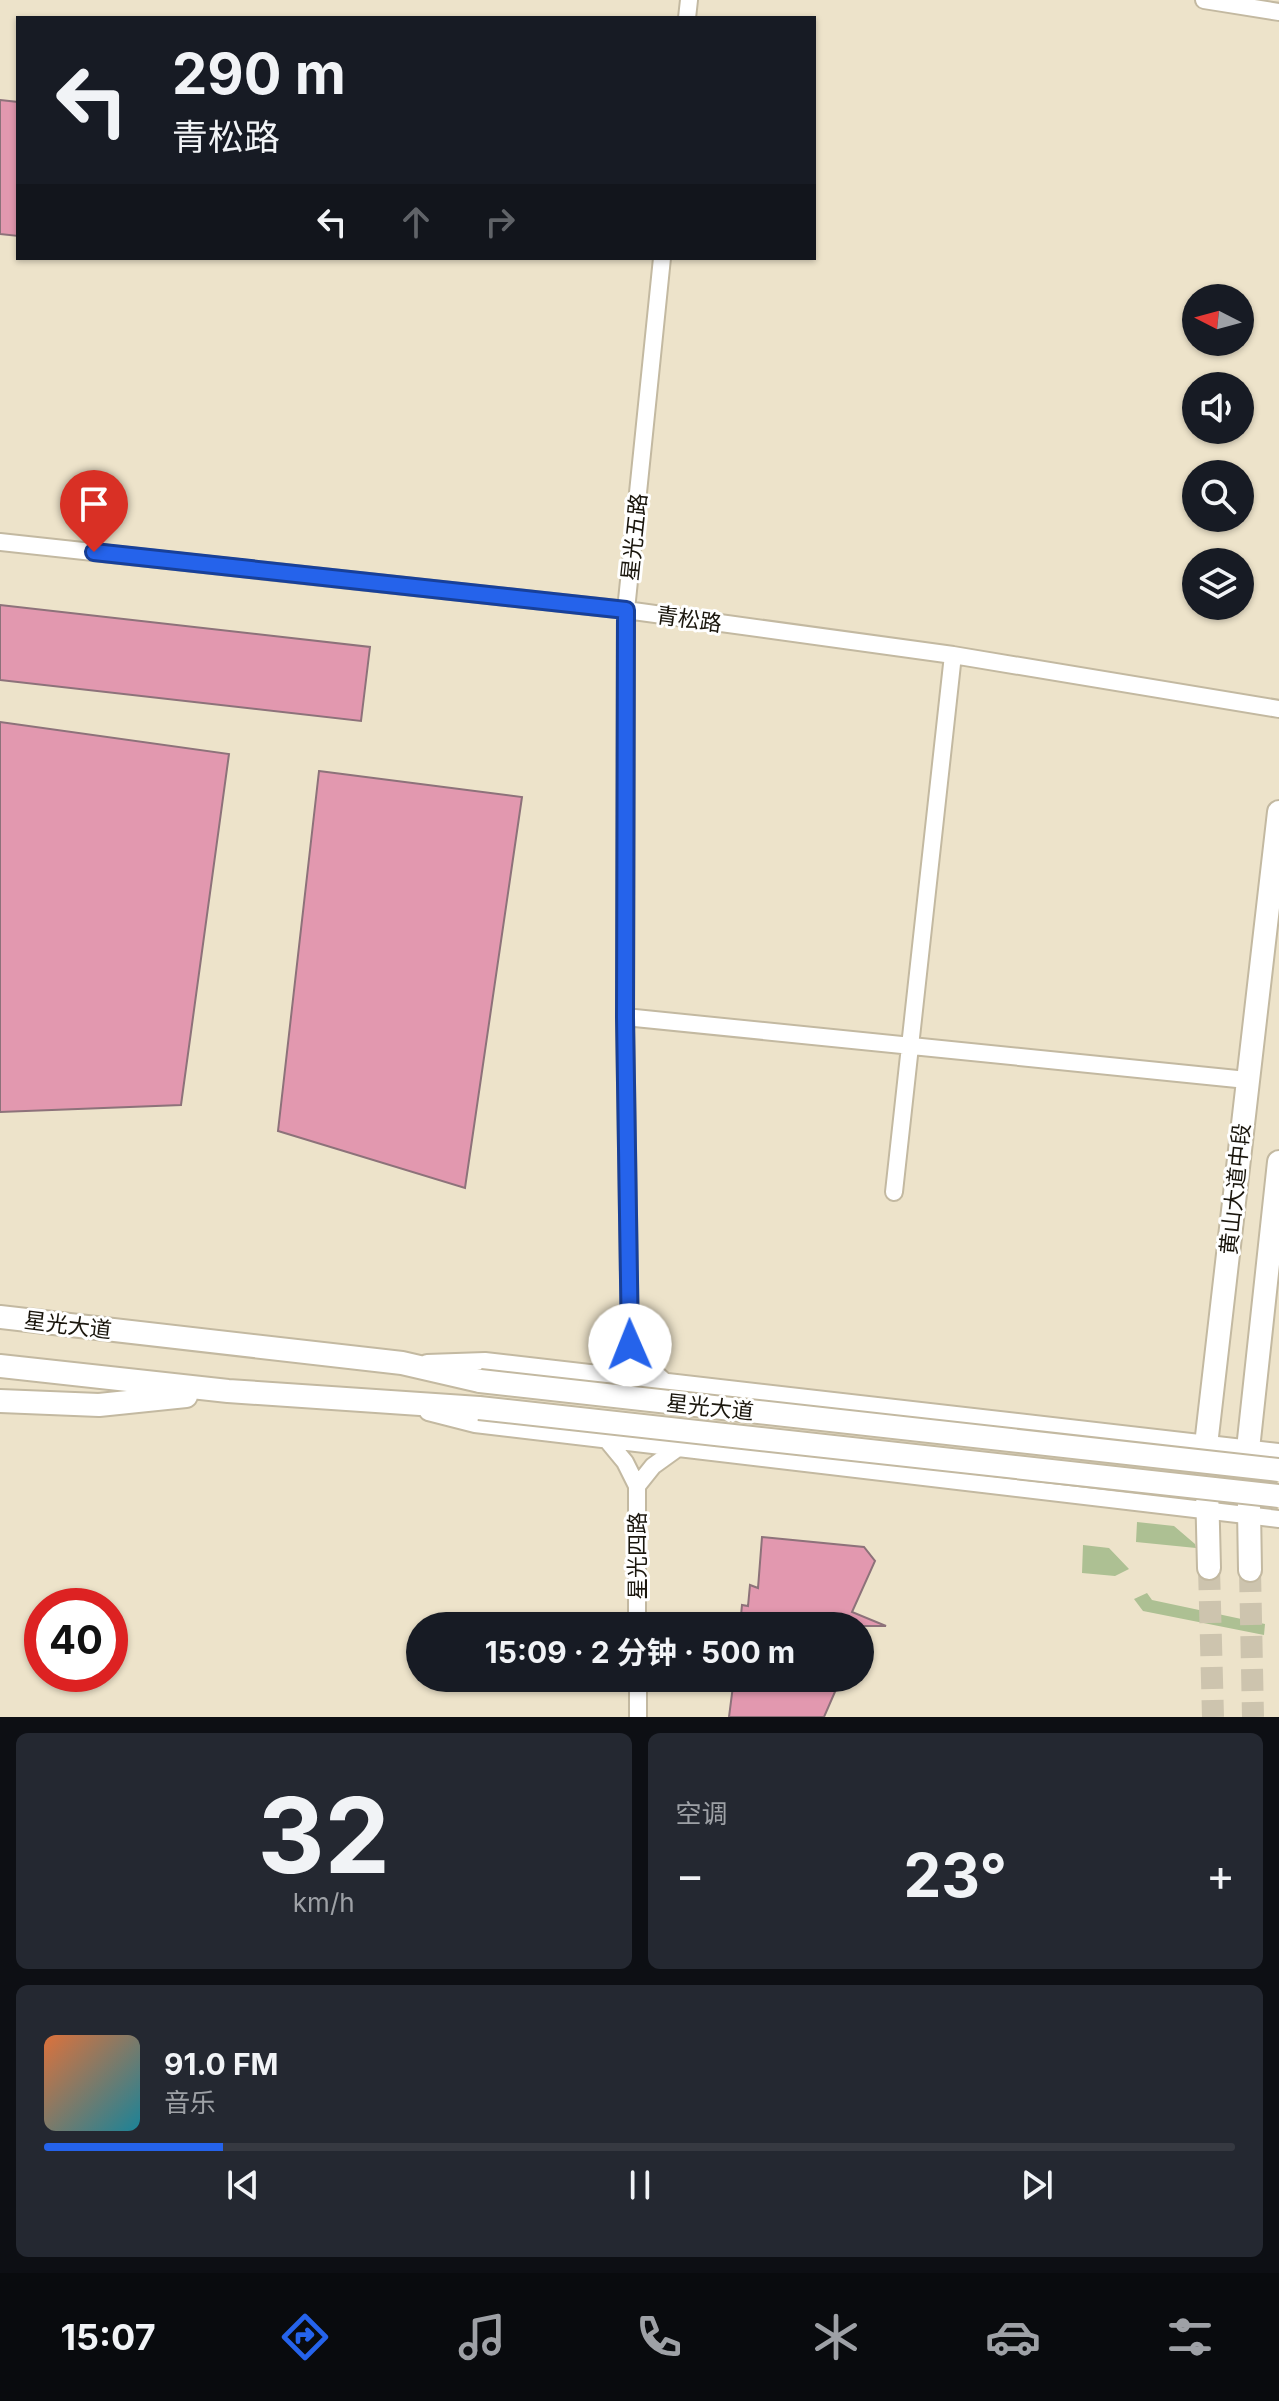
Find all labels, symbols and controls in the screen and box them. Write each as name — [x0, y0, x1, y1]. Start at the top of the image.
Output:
text: 290 m — [172, 40, 346, 108]
icon: left — [40, 48, 144, 152]
text: 青松路 — [172, 115, 280, 159]
icon: left — [310, 200, 354, 244]
icon: ahead — [394, 200, 438, 244]
icon: right — [478, 200, 522, 244]
north arrow — [1182, 284, 1254, 356]
map controls — [1182, 284, 1254, 620]
button: sound — [1182, 372, 1254, 444]
button: search — [1182, 460, 1254, 532]
pin — [60, 470, 128, 552]
icon: arrive — [72, 482, 116, 526]
street label: 星光五路 — [616, 492, 652, 582]
button: layers — [1182, 548, 1254, 620]
street label: 青松路 — [655, 602, 723, 636]
street label: 黄山大道中段 — [1215, 1122, 1255, 1256]
position arrow — [588, 1303, 672, 1387]
street label: 星光大道 — [23, 1307, 113, 1343]
street label: 星光大道 — [665, 1389, 755, 1425]
street label: 星光四路 — [624, 1512, 650, 1600]
speed limit sign: 40 — [24, 1588, 128, 1692]
text: 15:09 · 2 分钟 · 500 m — [485, 1634, 795, 1670]
text: 32 — [257, 1772, 390, 1898]
text: 空调 — [676, 1798, 728, 1829]
text: 23° — [903, 1839, 1007, 1911]
text: − — [676, 1848, 705, 1902]
text: + — [1206, 1848, 1235, 1902]
text: km/h — [293, 1887, 355, 1918]
text: 91.0 FM — [164, 2046, 278, 2082]
text: 音乐 — [164, 2087, 216, 2118]
icon: previous — [221, 2163, 265, 2207]
icon: pause — [618, 2163, 662, 2207]
icon: next — [1015, 2163, 1059, 2207]
icon: directions — [277, 2309, 333, 2365]
icon: music — [454, 2309, 510, 2365]
icon: phone — [631, 2309, 687, 2365]
icon: climate — [808, 2309, 864, 2365]
icon: car — [985, 2309, 1041, 2365]
icon: filters — [1162, 2309, 1218, 2365]
text: 15:07 — [61, 2315, 156, 2359]

